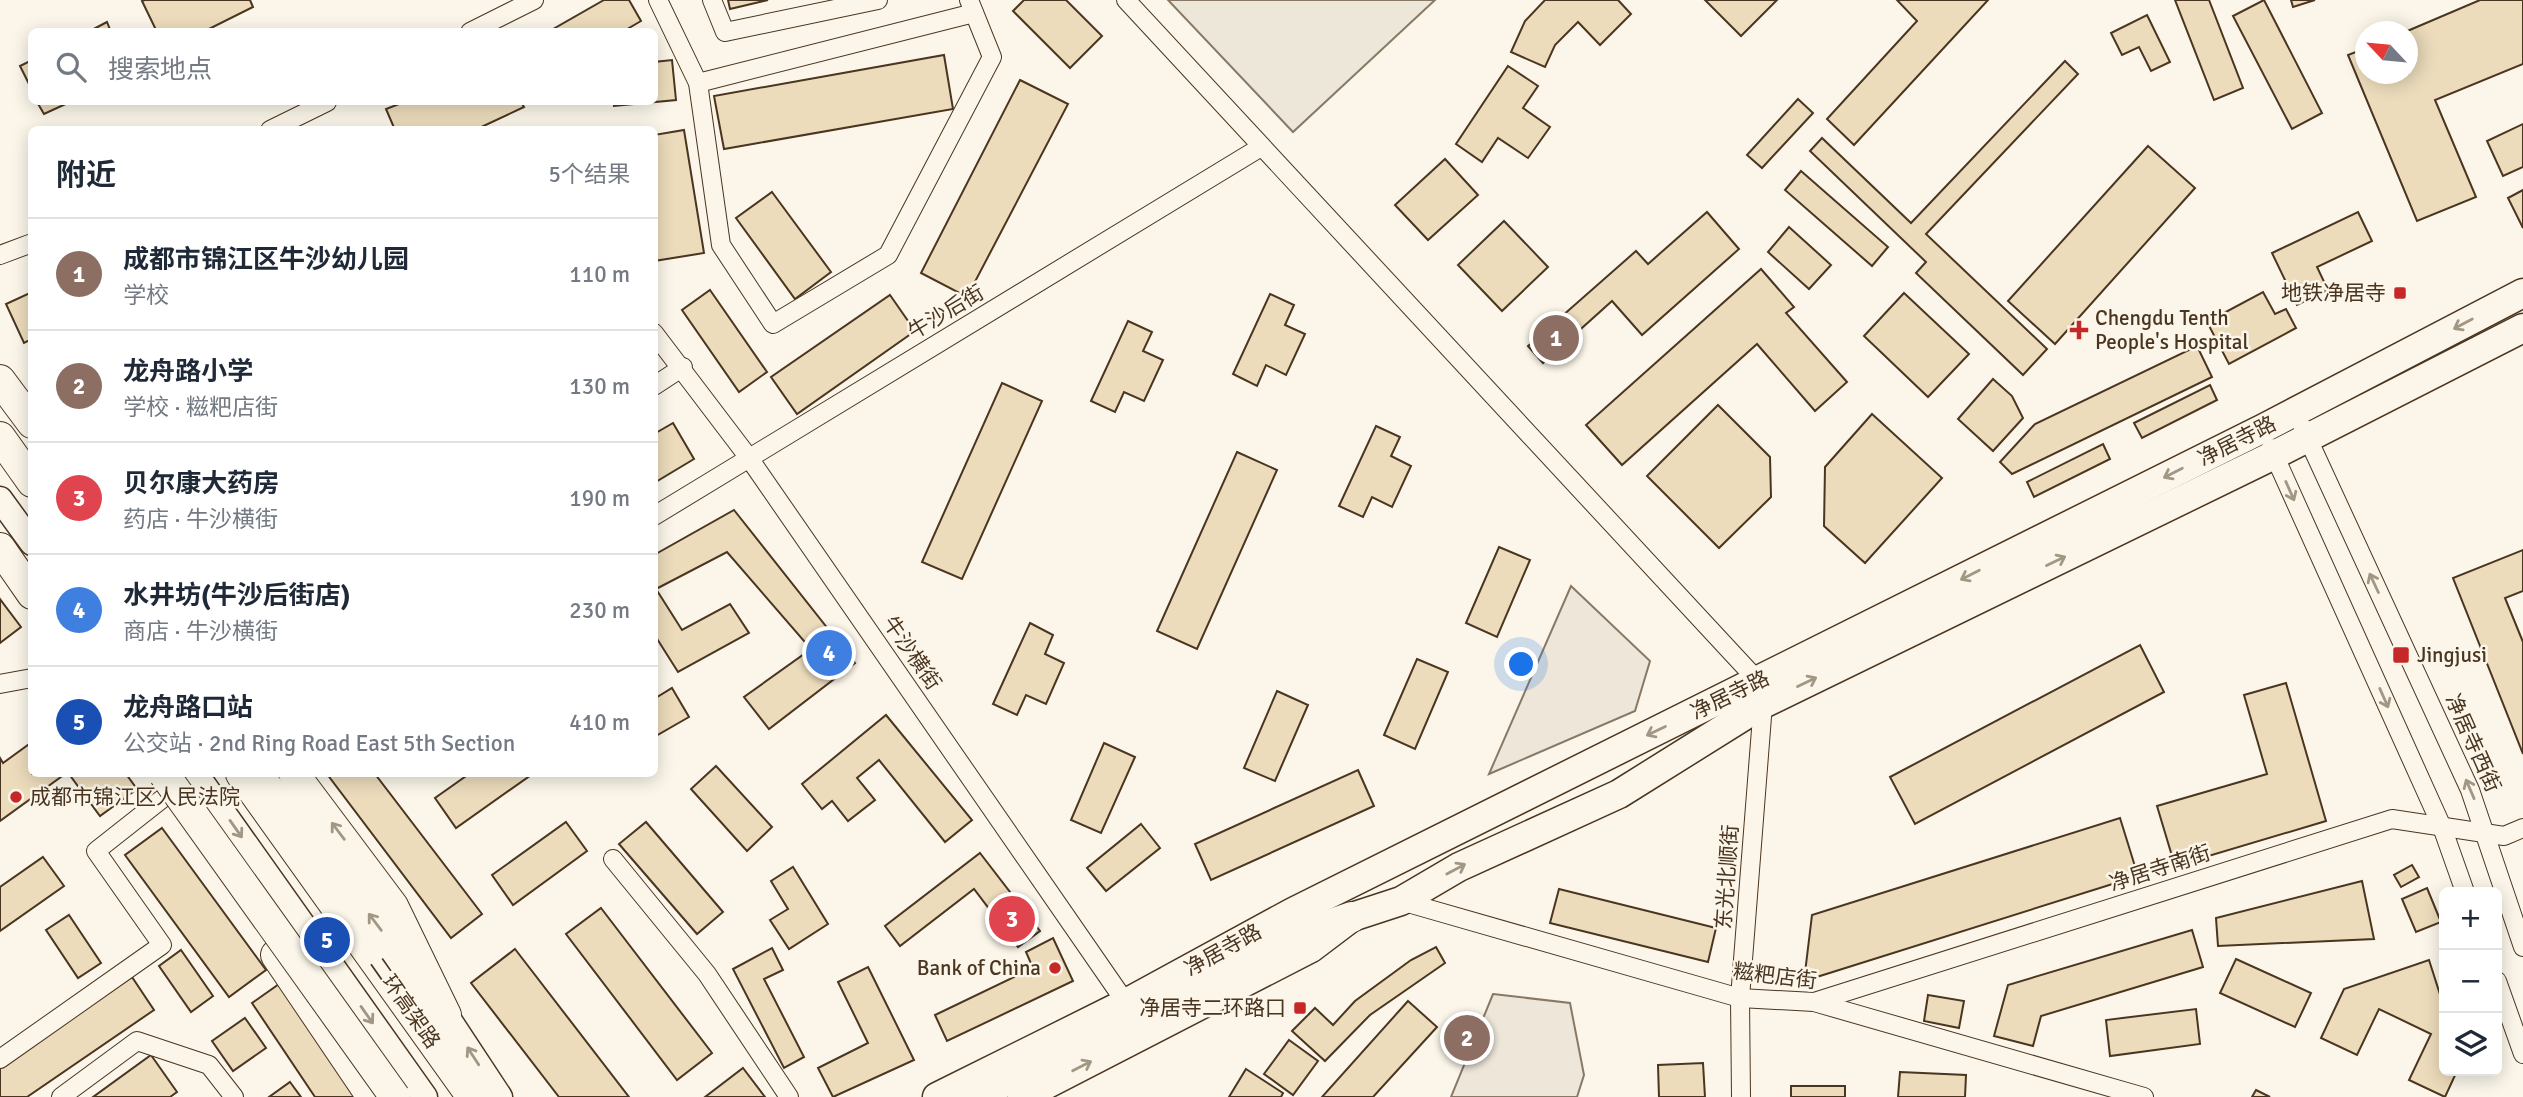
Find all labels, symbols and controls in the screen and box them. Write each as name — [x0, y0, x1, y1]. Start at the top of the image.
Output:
north arrow — [2355, 21, 2418, 84]
search box — [28, 28, 658, 105]
icon: search — [52, 48, 90, 86]
text: 搜索地点 — [108, 54, 212, 86]
text: 附近 — [56, 157, 116, 194]
text: 5个结果 — [549, 160, 630, 189]
text: 成都市锦江区牛沙幼儿园 — [123, 244, 409, 276]
text: 1 — [73, 260, 85, 289]
text: 110 m — [569, 260, 630, 289]
street label: 牛沙后街 — [903, 279, 989, 345]
place label: 地铁净居寺 — [2281, 280, 2386, 306]
text: 学校 — [123, 281, 169, 310]
marker: 地铁净居寺 — [2392, 285, 2408, 301]
place label: Chengdu Tenth People's Hospital — [2095, 305, 2249, 355]
pin: 1 — [1533, 312, 1579, 364]
one-way arrow — [2453, 318, 2473, 332]
marker: Chengdu Tenth People's Hospital — [2069, 320, 2089, 340]
text: 龙舟路小学 — [123, 356, 253, 388]
text: 2 — [73, 372, 85, 401]
text: 130 m — [569, 372, 630, 401]
text: 学校 · 糍粑店街 — [123, 393, 278, 422]
street label: 净居寺路 — [2194, 410, 2280, 472]
one-way arrow — [2163, 467, 2184, 481]
text: 贝尔康大药房 — [123, 468, 279, 500]
one-way arrow — [2284, 480, 2297, 501]
text: 3 — [73, 484, 85, 513]
text: 190 m — [569, 484, 630, 513]
text: 药店 · 牛沙横街 — [123, 505, 278, 534]
one-way arrow — [2045, 554, 2066, 568]
one-way arrow — [1960, 568, 1981, 582]
one-way arrow — [2367, 572, 2380, 594]
text: 水井坊(牛沙后街店) — [123, 580, 351, 612]
text: 4 — [73, 596, 85, 625]
text: 230 m — [569, 596, 630, 625]
street label: 牛沙横街 — [877, 611, 947, 695]
text: 商店 · 牛沙横街 — [123, 617, 278, 646]
pin: 4 — [806, 627, 852, 679]
place label: Jingjusi — [2417, 642, 2487, 668]
marker: Jingjusi — [2391, 645, 2411, 665]
your location — [1504, 647, 1538, 681]
street label: 净居寺路 — [1687, 665, 1773, 725]
one-way arrow — [1796, 675, 1817, 689]
one-way arrow — [2378, 687, 2391, 708]
street label: 净居寺西街 — [2440, 690, 2506, 796]
text: 龙舟路口站 — [123, 692, 253, 724]
text: 5 — [73, 708, 85, 737]
text: 410 m — [569, 708, 630, 737]
one-way arrow — [1646, 724, 1667, 738]
text: 公交站 · 2nd Ring Road East 5th Section — [123, 729, 515, 758]
one-way arrow — [2463, 779, 2476, 800]
place label: 成都市锦江区人民法院 — [30, 784, 240, 810]
marker: 成都市锦江区人民法院 — [8, 789, 24, 805]
one-way arrow — [229, 819, 243, 838]
one-way arrow — [330, 823, 345, 841]
street label: 东光北顺街 — [1710, 824, 1744, 930]
street label: 净居寺南街 — [2106, 839, 2214, 897]
one-way arrow — [1445, 862, 1466, 875]
map controls — [2439, 887, 2502, 1076]
button: + — [2439, 887, 2502, 950]
pin: 3 — [989, 893, 1035, 945]
one-way arrow — [368, 912, 383, 931]
pin: 5 — [304, 914, 350, 966]
street label: 净居寺路 — [1180, 918, 1266, 982]
button: − — [2439, 950, 2502, 1013]
street label: 二环高架路 — [364, 953, 446, 1053]
place label: Bank of China — [917, 955, 1041, 981]
street label: 糍粑店街 — [1732, 958, 1818, 994]
marker: Bank of China — [1047, 960, 1063, 976]
place label: 净居寺二环路口 — [1139, 995, 1286, 1021]
marker: 净居寺二环路口 — [1292, 1000, 1308, 1016]
one-way arrow — [360, 1005, 374, 1024]
pin: 2 — [1444, 1012, 1490, 1064]
button: layers — [2439, 1013, 2502, 1076]
one-way arrow — [466, 1047, 480, 1066]
one-way arrow — [1071, 1058, 1092, 1072]

